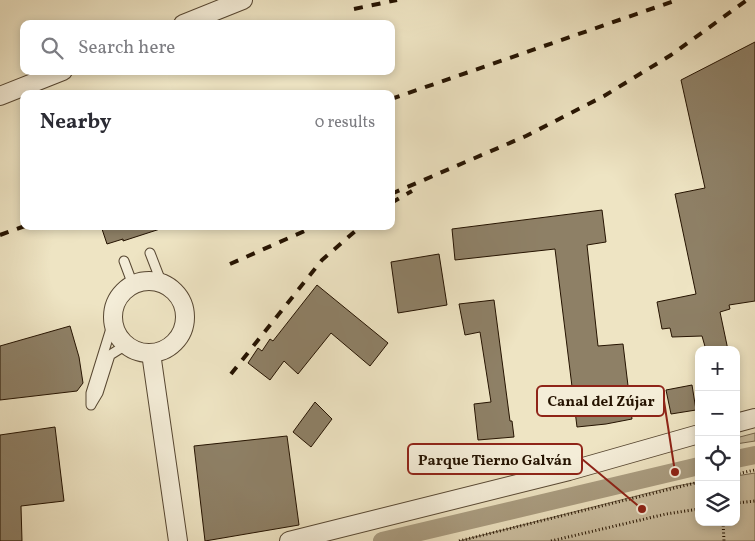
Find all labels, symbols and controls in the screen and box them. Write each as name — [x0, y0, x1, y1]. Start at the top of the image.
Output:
search box — [20, 20, 395, 75]
icon: search — [38, 34, 66, 62]
text: Search here — [78, 35, 175, 61]
text: Nearby — [40, 108, 111, 137]
text: 0 results — [315, 112, 375, 134]
map controls — [695, 346, 740, 526]
button: + — [695, 346, 740, 391]
callout: Canal del Zújar — [537, 386, 664, 416]
button: − — [695, 391, 740, 436]
text: Canal del Zújar — [547, 392, 655, 413]
button: locate — [695, 436, 740, 481]
callout: Parque Tierno Galván — [408, 444, 582, 474]
text: Parque Tierno Galván — [418, 451, 572, 472]
button: layers — [695, 481, 740, 526]

